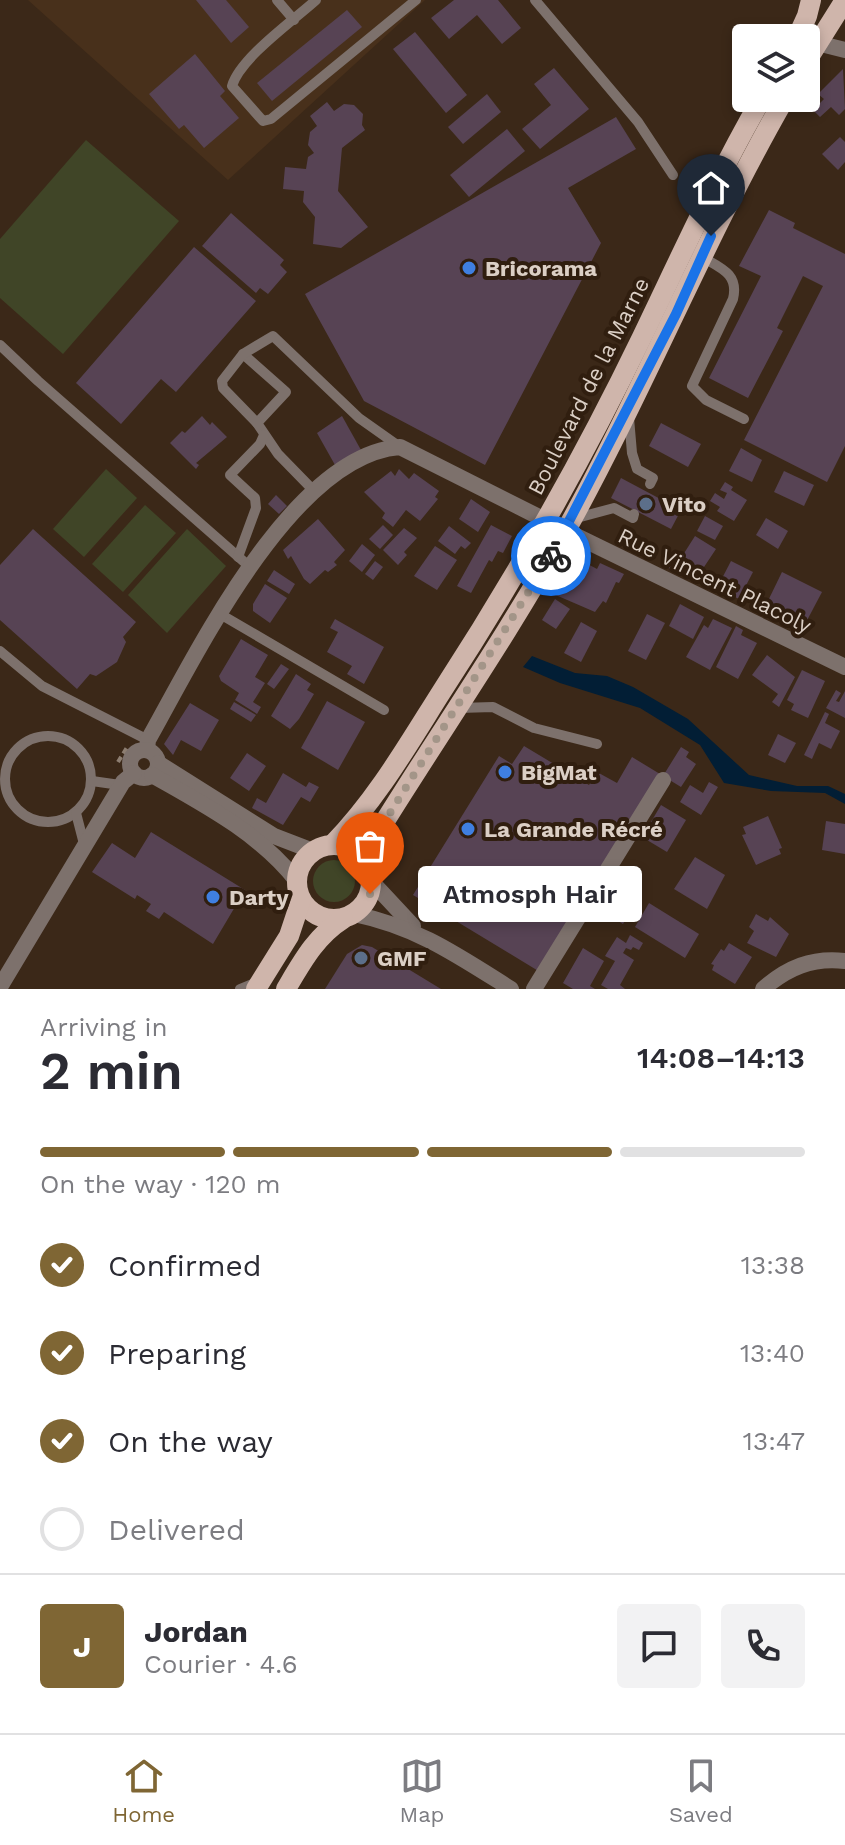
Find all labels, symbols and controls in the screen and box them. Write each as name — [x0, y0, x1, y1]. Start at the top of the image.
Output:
map controls — [732, 24, 820, 112]
button: layers — [732, 24, 820, 112]
pin — [677, 154, 745, 236]
icon: home — [689, 166, 733, 210]
place label: Bricorama — [485, 256, 597, 281]
marker: Bricorama — [460, 259, 478, 277]
street label: Boulevard de la Marne — [523, 273, 654, 499]
place label: Vito — [662, 492, 706, 517]
marker: Vito — [637, 495, 655, 513]
courier — [511, 516, 591, 596]
street label: Rue Vincent Placoly — [614, 523, 816, 638]
icon: bike — [529, 534, 573, 578]
place label: BigMat — [521, 760, 597, 785]
marker: BigMat — [496, 763, 514, 781]
pin — [336, 812, 404, 894]
place label: La Grande Récré — [484, 817, 663, 842]
marker: La Grande Récré — [459, 820, 477, 838]
icon: bag — [348, 824, 392, 868]
callout: Atmosph Hair — [418, 866, 642, 922]
text: Atmosph Hair — [443, 879, 617, 909]
place label: Darty — [229, 885, 289, 910]
marker: Darty — [204, 888, 222, 906]
place label: GMF — [377, 946, 426, 971]
marker: GMF — [352, 949, 370, 967]
text: Arriving in — [40, 1012, 168, 1042]
text: 14:08–14:13 — [637, 1040, 805, 1075]
text: 2 min — [40, 1041, 183, 1102]
text: On the way · 120 m — [40, 1169, 280, 1199]
icon: check — [40, 1243, 84, 1287]
text: Confirmed — [108, 1248, 262, 1283]
text: 13:38 — [741, 1250, 805, 1280]
icon: check — [40, 1331, 84, 1375]
text: Preparing — [108, 1336, 246, 1371]
text: 13:40 — [740, 1338, 805, 1368]
icon: check — [40, 1419, 84, 1463]
text: On the way — [108, 1424, 273, 1459]
text: 13:47 — [743, 1426, 805, 1456]
text: Delivered — [108, 1512, 245, 1547]
button: chat — [617, 1604, 701, 1688]
button: phone — [721, 1604, 805, 1688]
text: Jordan — [144, 1614, 248, 1649]
text: J — [73, 1629, 91, 1664]
text: Courier · 4.6 — [144, 1649, 298, 1679]
tab: Home — [112, 1754, 175, 1827]
tab: Map — [400, 1754, 444, 1827]
tab: Saved — [669, 1754, 733, 1827]

